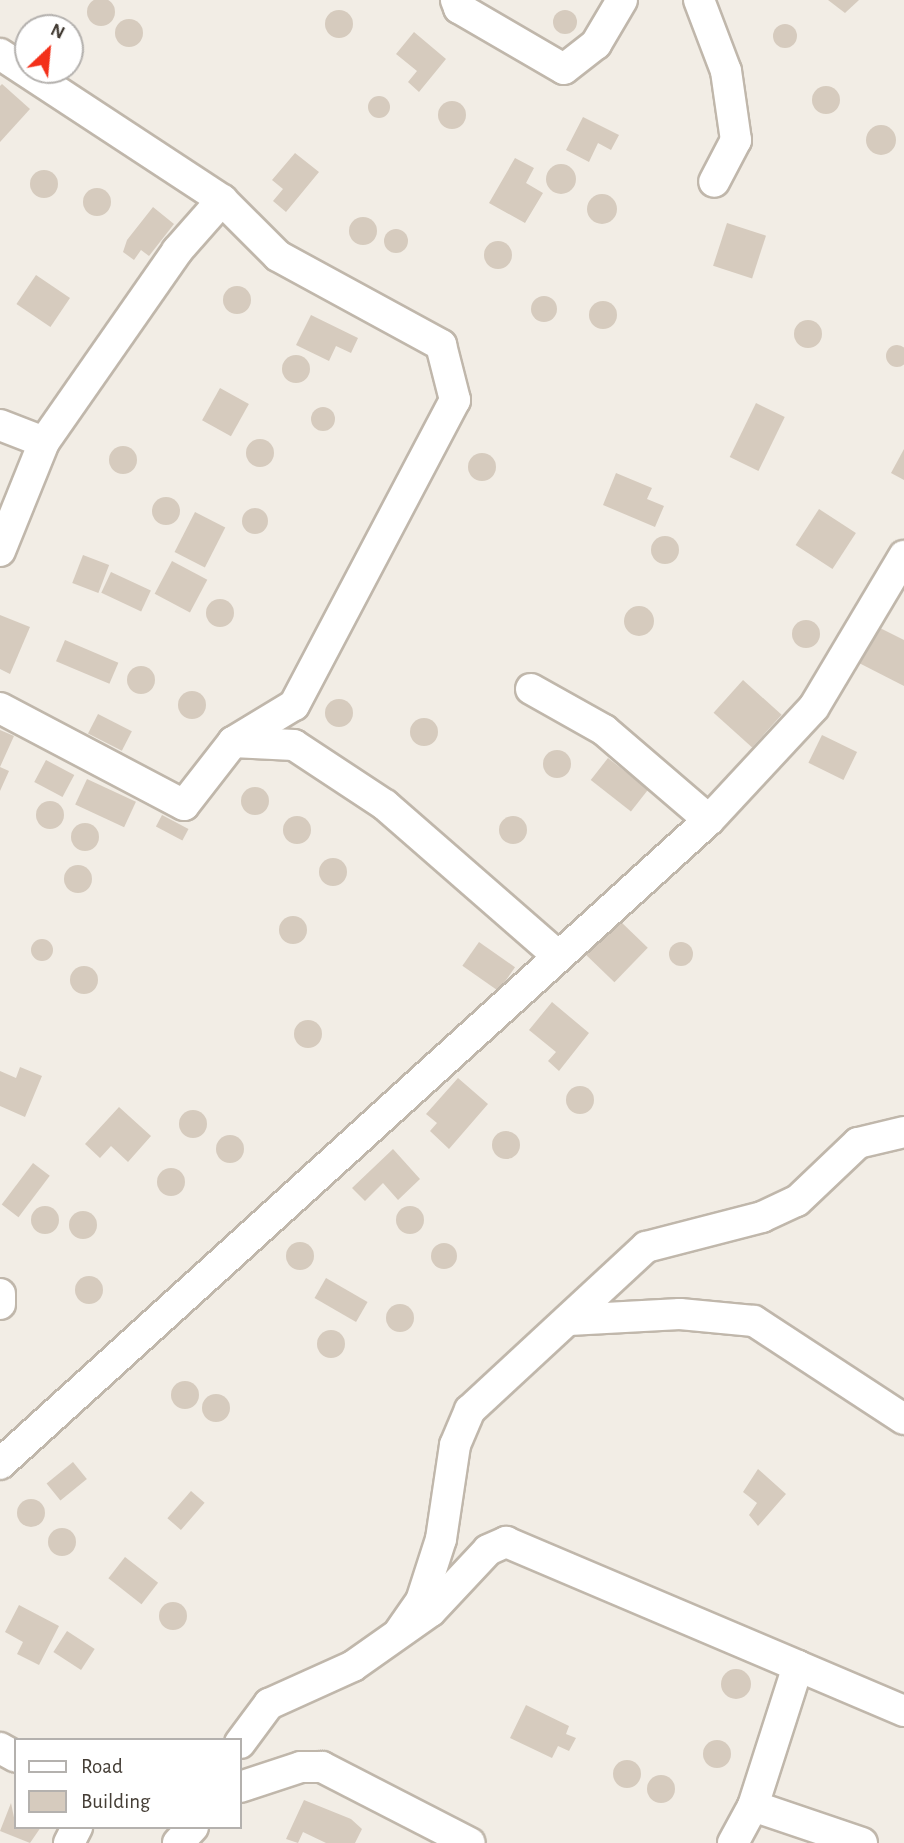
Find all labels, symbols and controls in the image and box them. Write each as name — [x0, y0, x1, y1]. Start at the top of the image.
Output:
north arrow — [14, 14, 84, 84]
text: N — [47, 20, 68, 43]
legend — [14, 1738, 242, 1829]
text: Road — [81, 1756, 123, 1777]
text: Building — [81, 1791, 150, 1812]

